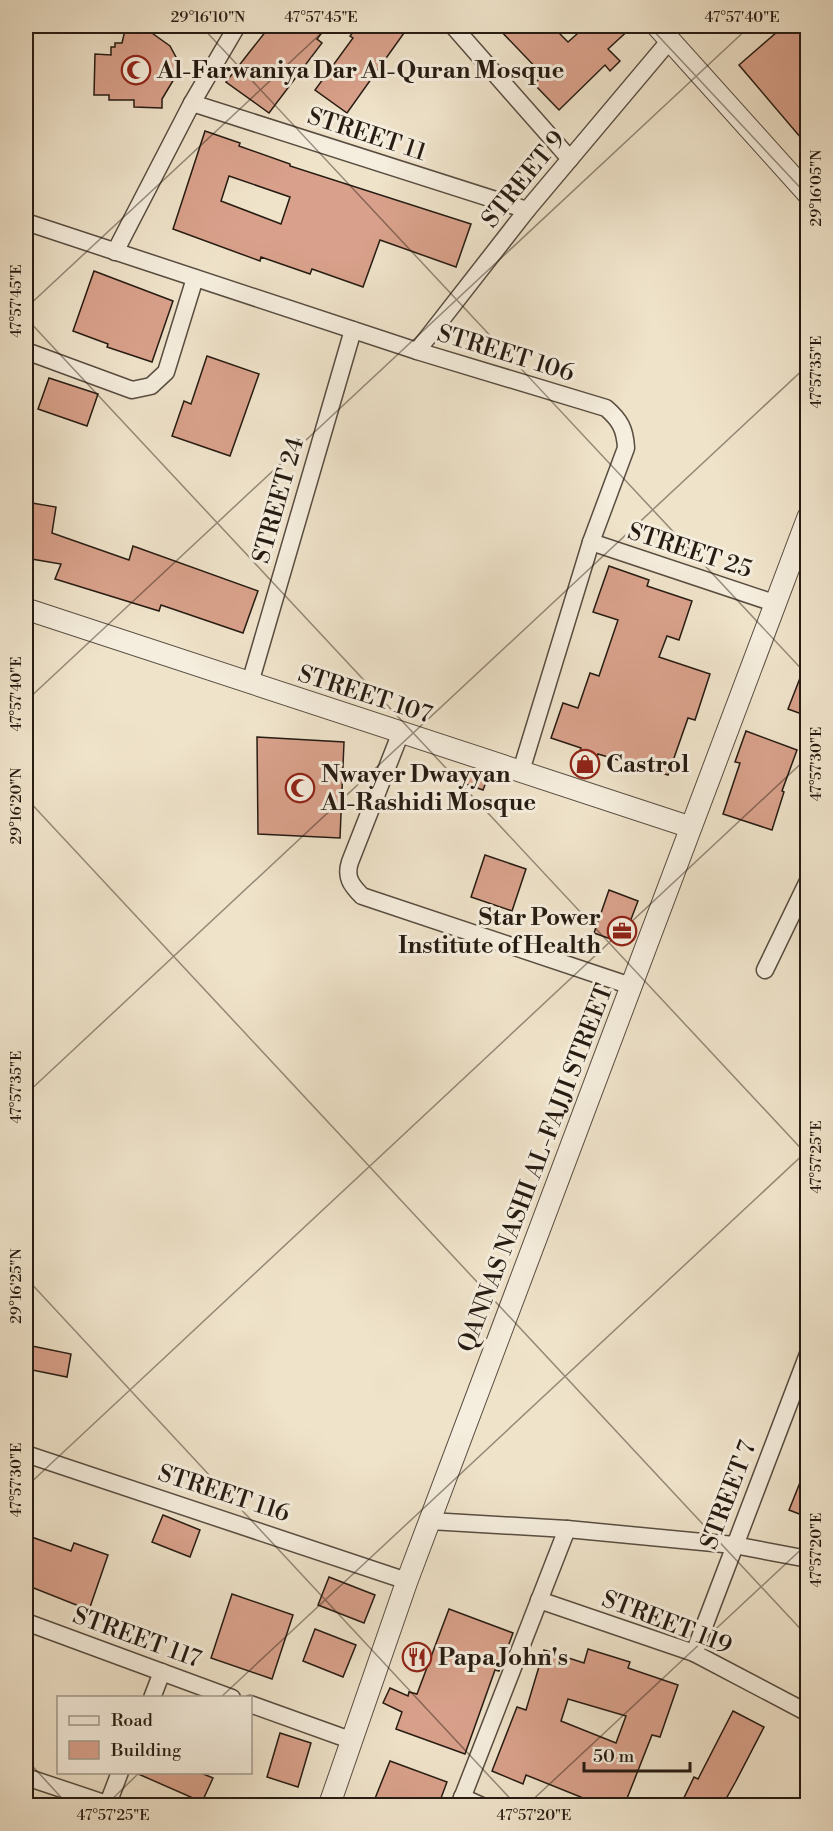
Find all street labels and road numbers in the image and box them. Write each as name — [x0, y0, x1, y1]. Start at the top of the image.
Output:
street label: STREET 11 — [303, 102, 431, 168]
street label: STREET 9 — [476, 125, 572, 234]
street label: STREET 106 — [434, 319, 578, 389]
street label: STREET 24 — [247, 434, 311, 567]
street label: STREET 25 — [624, 517, 755, 585]
street label: STREET 107 — [294, 659, 435, 731]
street label: QANNAS NASHI AL-FAJJI STREET — [452, 980, 620, 1357]
street label: STREET 7 — [695, 1437, 763, 1554]
street label: STREET 116 — [154, 1459, 293, 1529]
street label: STREET 119 — [597, 1584, 736, 1661]
street label: STREET 117 — [69, 1601, 205, 1675]

